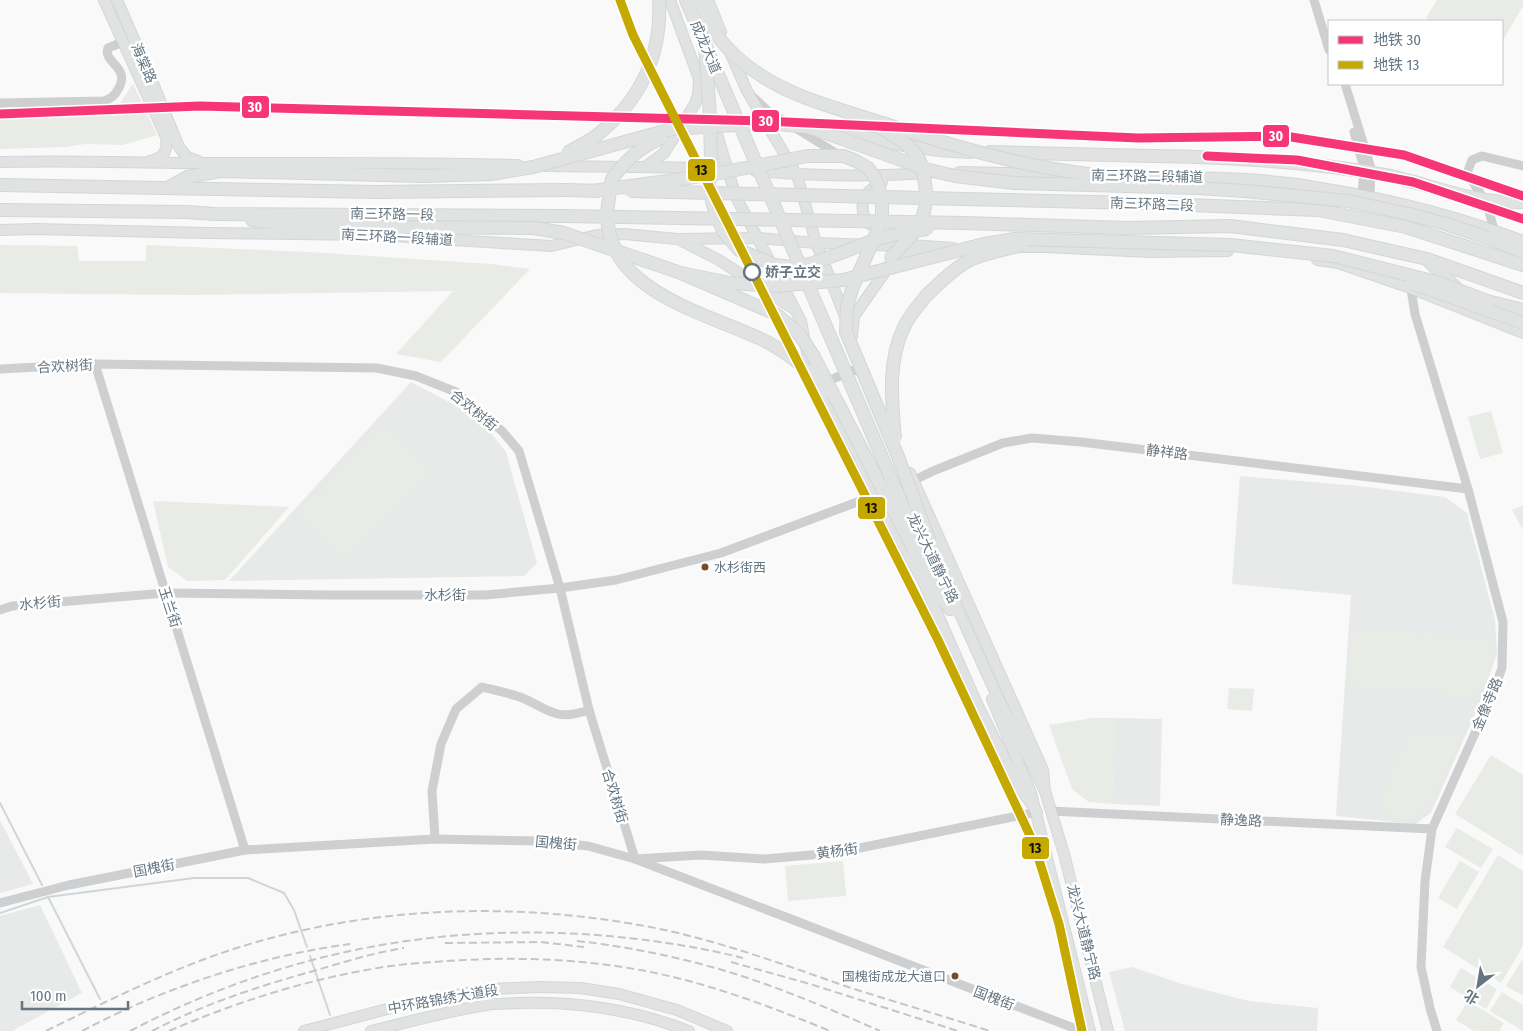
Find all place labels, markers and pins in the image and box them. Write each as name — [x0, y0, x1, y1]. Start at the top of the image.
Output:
marker: 娇子立交 — [743, 263, 761, 281]
place label: 娇子立交 — [765, 264, 821, 281]
place label: 水杉街西 — [714, 560, 766, 575]
marker: 水杉街西 — [700, 562, 710, 572]
place label: 国槐街成龙大道口 — [842, 969, 946, 984]
marker: 国槐街成龙大道口 — [950, 971, 960, 981]

